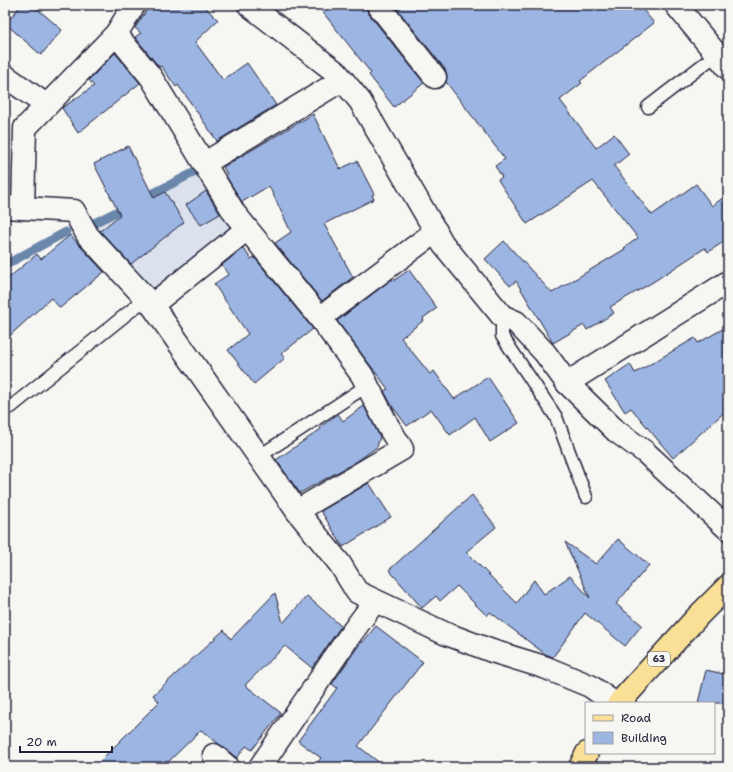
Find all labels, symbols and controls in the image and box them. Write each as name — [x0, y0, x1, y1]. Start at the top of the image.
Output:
road number: 63 — [648, 652, 670, 666]
legend — [585, 702, 715, 754]
text: Road — [621, 710, 652, 726]
scale bar — [20, 728, 112, 754]
text: Building — [621, 730, 667, 746]
text: 20 m — [26, 734, 57, 750]

